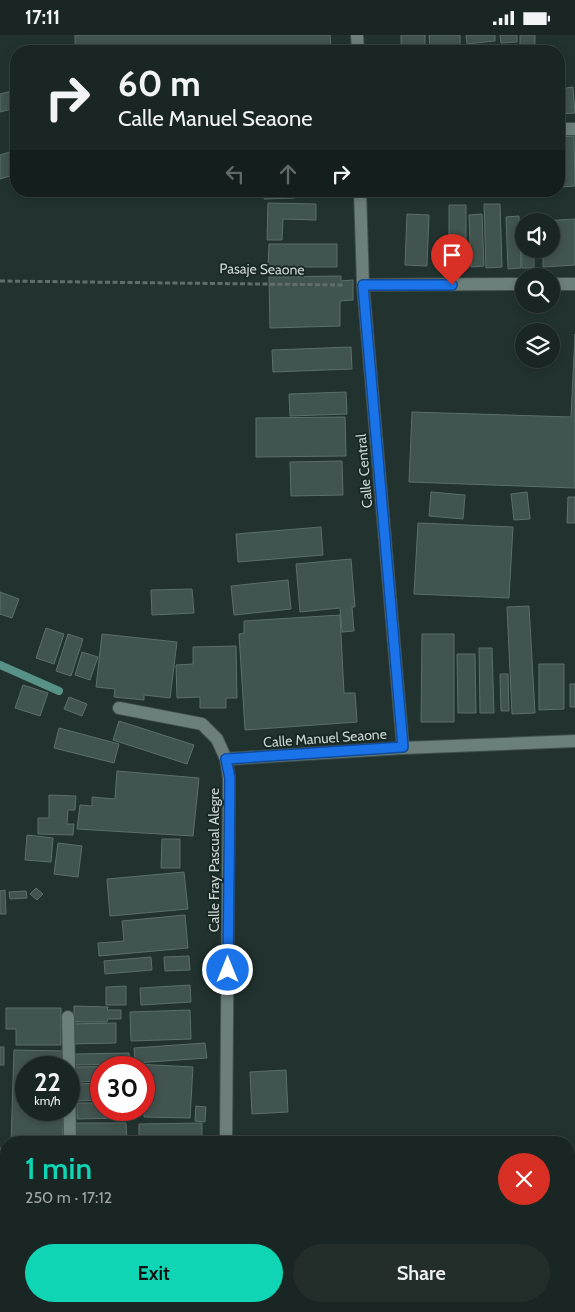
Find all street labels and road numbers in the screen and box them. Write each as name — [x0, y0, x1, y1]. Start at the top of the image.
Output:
street label: Pasaje Seaone — [219, 259, 305, 279]
street label: Calle Central — [352, 432, 376, 509]
street label: Calle Manuel Seaone — [263, 725, 387, 751]
street label: Calle Fray Pascual Alegre — [205, 788, 223, 932]

